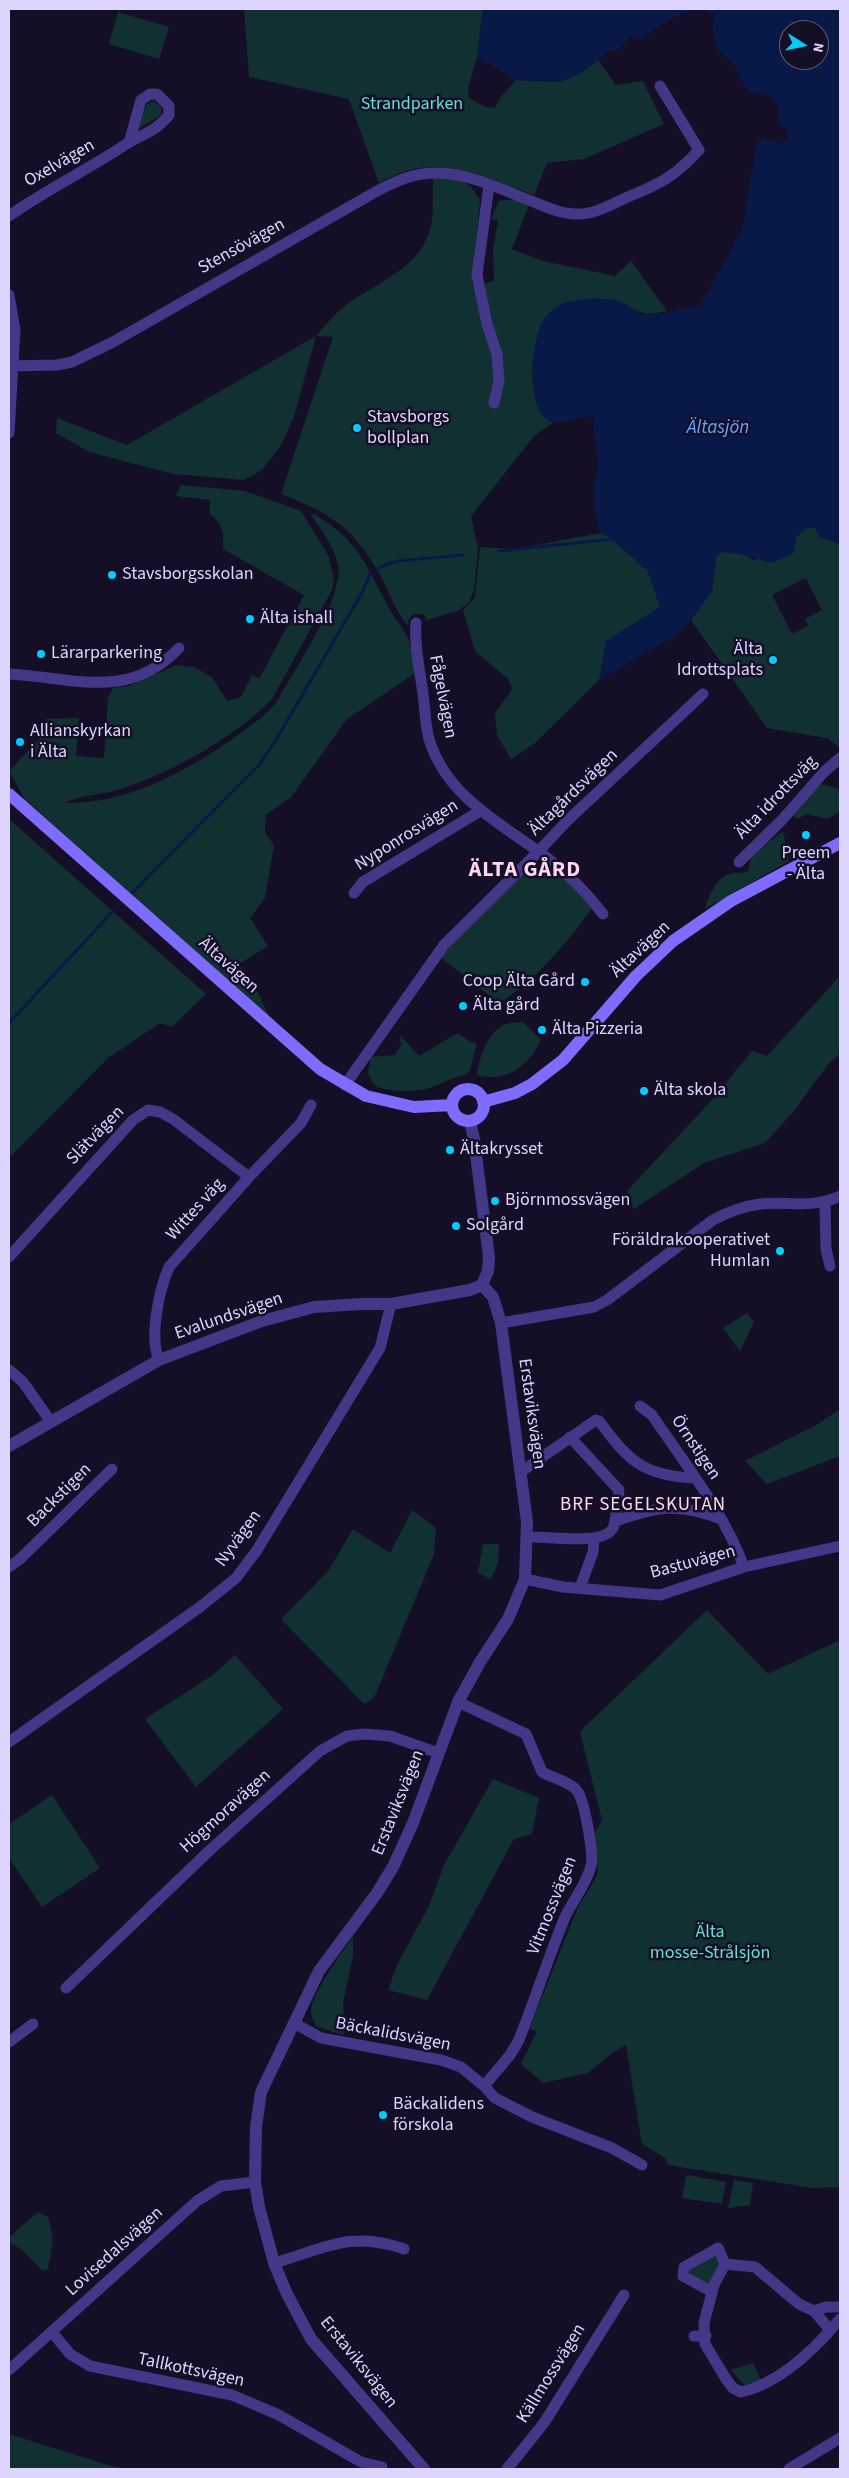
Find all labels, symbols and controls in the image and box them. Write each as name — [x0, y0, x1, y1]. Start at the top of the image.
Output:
north arrow — [779, 20, 829, 70]
text: N — [807, 41, 828, 54]
park label: Strandparken — [361, 94, 463, 116]
street label: Oxelvägen — [21, 135, 99, 193]
street label: Stensövägen — [195, 214, 289, 280]
place label: Stavsborgs bollplan — [367, 407, 449, 449]
water label: Ältasjön — [687, 418, 749, 440]
marker: Stavsborgs bollplan — [351, 422, 363, 434]
place label: Stavsborgsskolan — [122, 564, 254, 586]
marker: Stavsborgsskolan — [106, 569, 118, 581]
place label: Älta ishall — [260, 608, 333, 630]
marker: Älta ishall — [244, 613, 256, 625]
place label: Älta Idrottsplats — [677, 639, 763, 682]
place label: Lärarparkering — [51, 643, 162, 665]
marker: Lärarparkering — [35, 648, 47, 660]
street label: Fågelvägen — [423, 654, 461, 740]
marker: Älta Idrottsplats — [767, 654, 779, 666]
place label: Allianskyrkan i Älta — [30, 721, 131, 764]
marker: Allianskyrkan i Älta — [14, 736, 26, 748]
street label: Ältagårdsvägen — [525, 745, 623, 841]
street label: Älta idrottsväg — [732, 752, 822, 844]
street label: Nyponrosvägen — [351, 796, 463, 876]
marker: Preem - Älta — [800, 829, 812, 841]
place label: Preem - Älta — [781, 843, 831, 886]
district label: ÄLTA GÅRD — [468, 858, 582, 884]
street label: Ältavägen — [607, 917, 675, 983]
street label: Ältavägen — [193, 933, 263, 999]
place label: Coop Älta Gård — [463, 971, 575, 993]
marker: Coop Älta Gård — [579, 976, 591, 988]
place label: Älta gård — [473, 995, 540, 1017]
marker: Älta gård — [457, 1000, 469, 1012]
place label: Älta Pizzeria — [552, 1019, 643, 1041]
marker: Älta Pizzeria — [536, 1024, 548, 1036]
place label: Älta skola — [654, 1080, 726, 1102]
marker: Älta skola — [638, 1085, 650, 1097]
street label: Slätvägen — [63, 1102, 129, 1170]
place label: Ältakrysset — [460, 1139, 543, 1161]
marker: Ältakrysset — [444, 1144, 456, 1156]
street label: Wittes väg — [162, 1174, 230, 1246]
place label: Björnmossvägen — [505, 1190, 630, 1212]
marker: Björnmossvägen — [489, 1195, 501, 1207]
place label: Solgård — [466, 1215, 524, 1237]
marker: Solgård — [450, 1220, 462, 1232]
place label: Föräldrakooperativet Humlan — [612, 1230, 770, 1272]
marker: Föräldrakooperativet Humlan — [774, 1245, 786, 1257]
street label: Evalundsvägen — [172, 1288, 286, 1346]
street label: Erstaviksvägen — [513, 1357, 549, 1471]
street label: Örnstigen — [666, 1412, 724, 1484]
street label: Backstigen — [23, 1459, 97, 1533]
district label: BRF SEGELSKUTAN — [558, 1495, 728, 1517]
street label: Nyvägen — [211, 1506, 267, 1572]
street label: Bastuvägen — [648, 1541, 738, 1585]
street label: Erstaviksvägen — [368, 1747, 430, 1859]
street label: Högmoravägen — [176, 1766, 276, 1858]
street label: Vitmossvägen — [523, 1854, 583, 1958]
park label: Älta mosse-Strålsjön — [650, 1922, 770, 1965]
street label: Bäckalidsvägen — [334, 2013, 452, 2057]
place label: Bäckalidens förskola — [393, 2094, 484, 2136]
marker: Bäckalidens förskola — [377, 2109, 389, 2121]
street label: Lovisedalsvägen — [62, 2203, 168, 2301]
street label: Erstaviksvägen — [314, 2313, 402, 2413]
street label: Källmossvägen — [513, 2320, 591, 2428]
street label: Tallkottsvägen — [136, 2349, 246, 2393]

